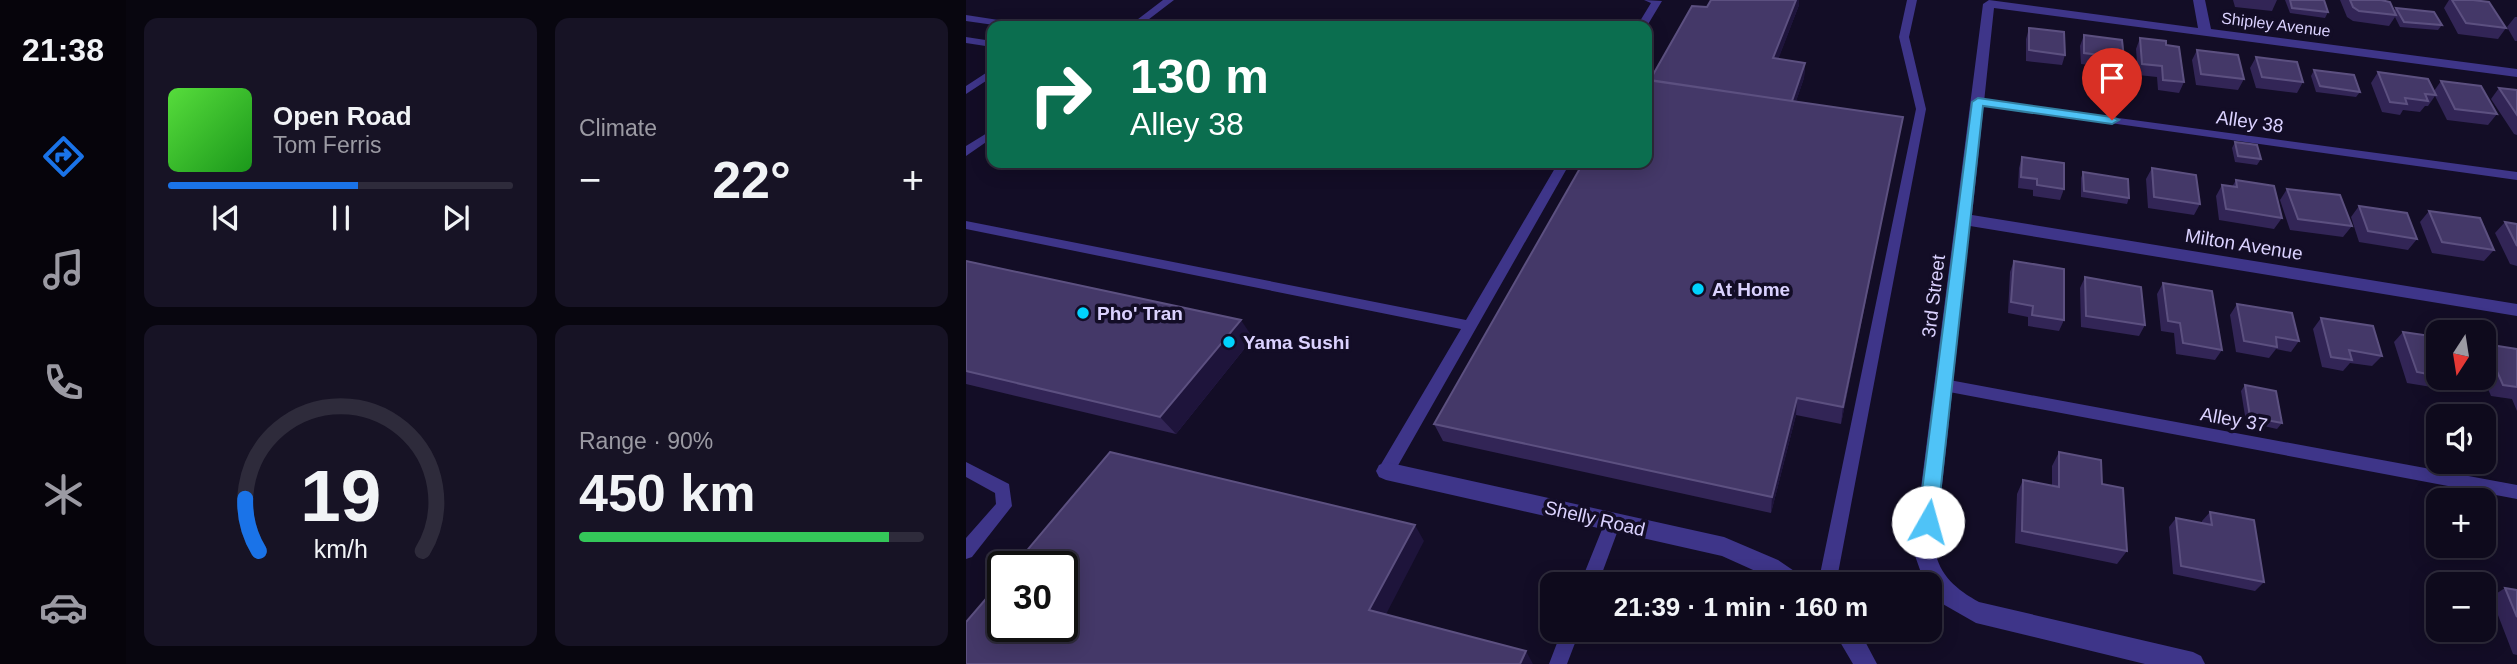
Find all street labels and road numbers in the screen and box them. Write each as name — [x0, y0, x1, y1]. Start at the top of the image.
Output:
street label: Shipley Avenue — [2220, 9, 2332, 40]
street label: Alley 38 — [2215, 106, 2285, 137]
street label: Milton Avenue — [2184, 225, 2304, 264]
street label: 3rd Street — [1918, 253, 1949, 339]
street label: Alley 37 — [2199, 403, 2269, 436]
street label: Shelly Road — [1543, 497, 1647, 540]

